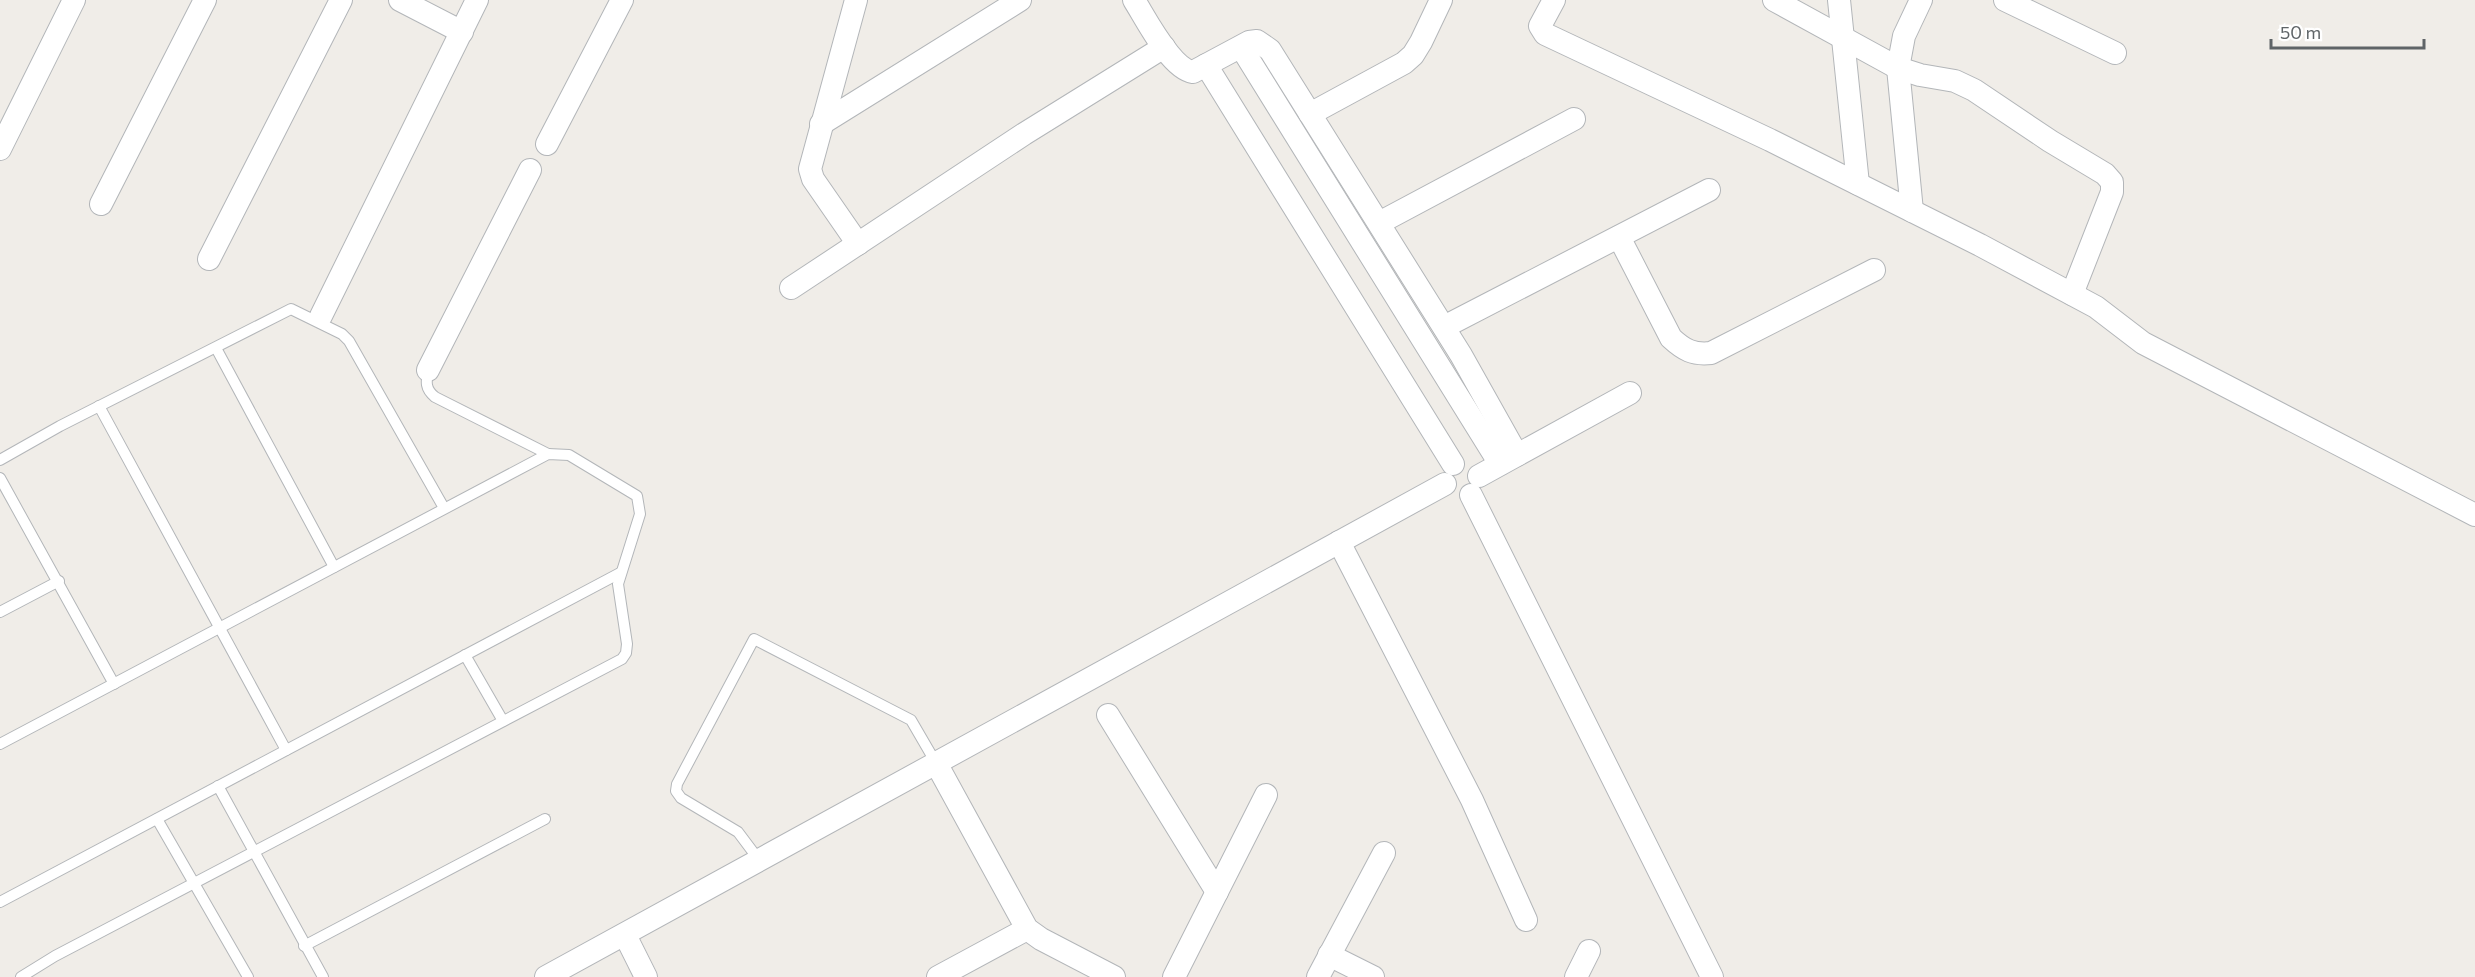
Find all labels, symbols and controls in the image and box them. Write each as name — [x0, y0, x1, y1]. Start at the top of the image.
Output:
scale bar — [2271, 12, 2424, 50]
text: 50 m — [2280, 21, 2321, 43]

